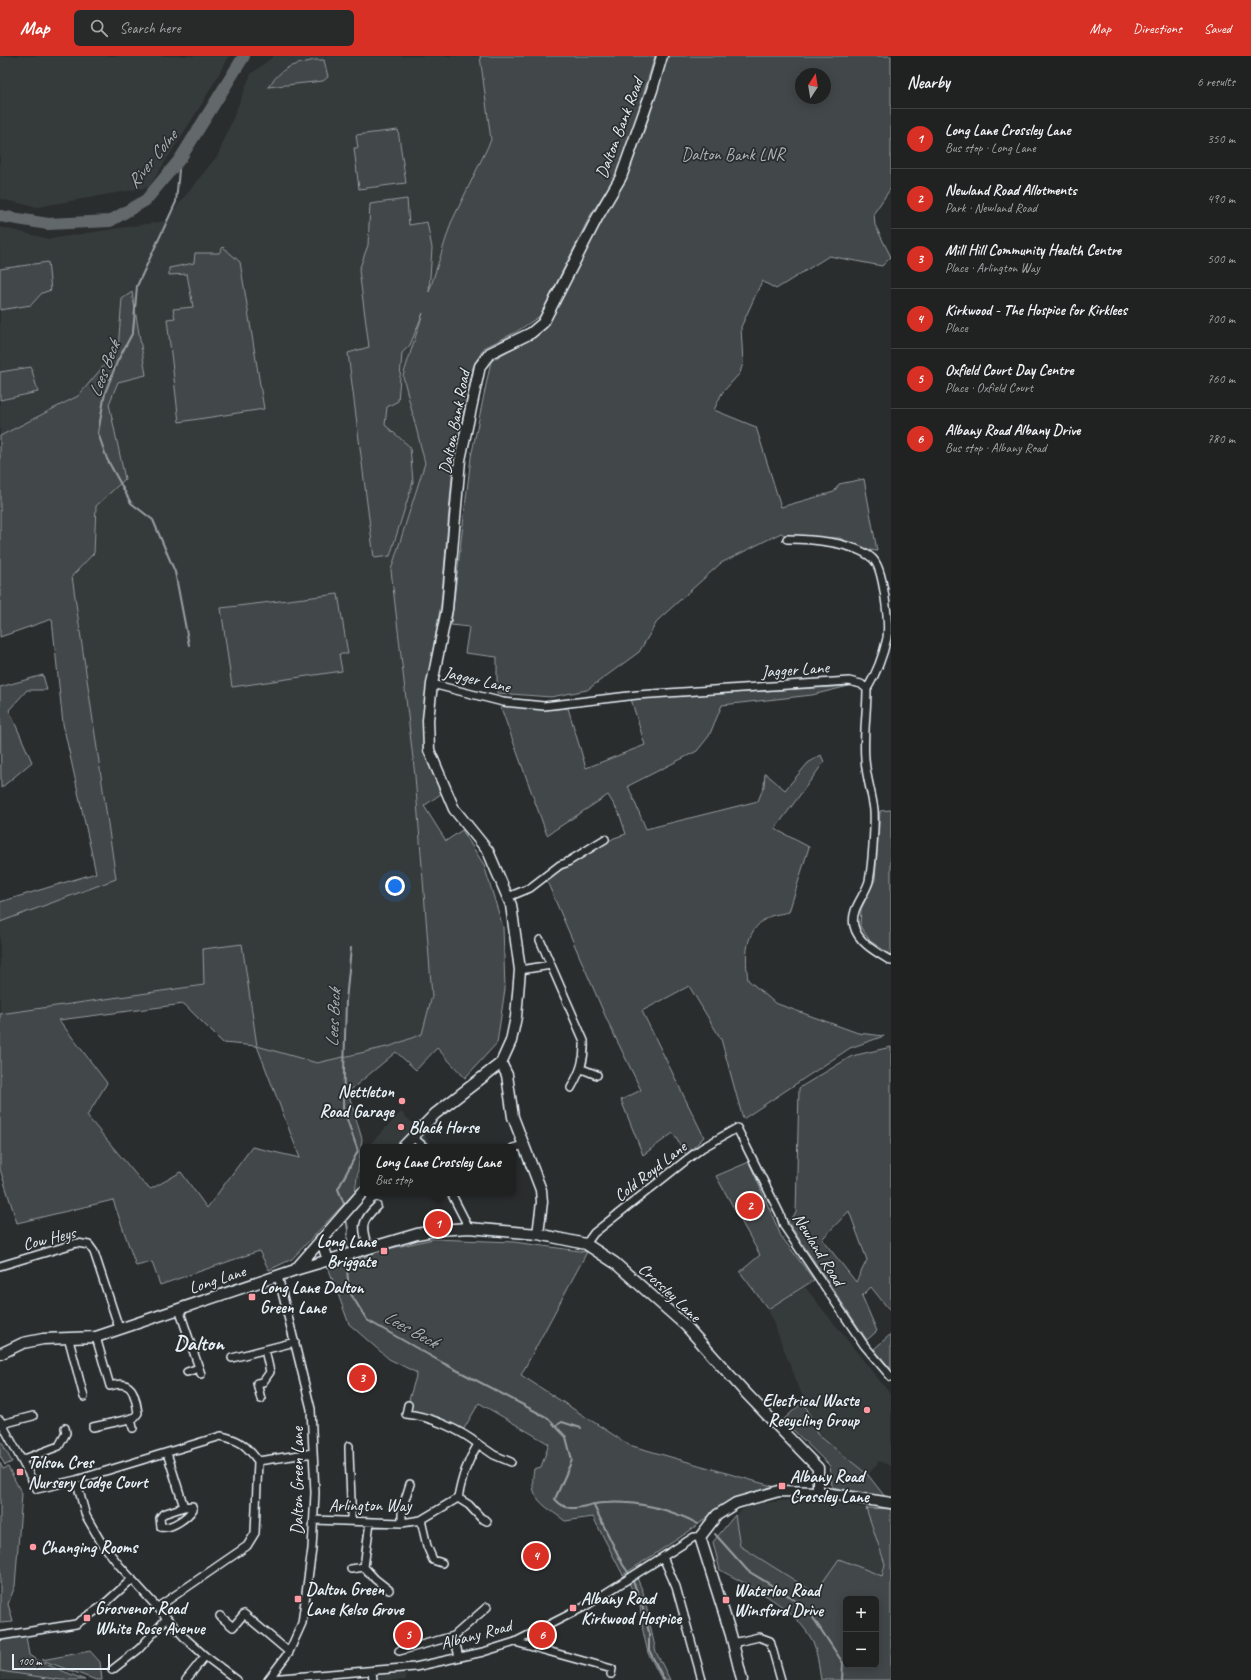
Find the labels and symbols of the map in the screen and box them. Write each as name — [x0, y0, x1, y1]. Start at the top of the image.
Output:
north arrow — [795, 68, 831, 104]
street label: Dalton Bank Road — [591, 73, 649, 181]
water label: River Colne — [122, 123, 184, 192]
park label: Dalton Bank LNR — [682, 144, 786, 165]
water label: Lees Beck — [83, 335, 126, 400]
street label: Dalton Bank Road — [434, 366, 475, 476]
street label: Jagger Lane — [760, 657, 831, 682]
street label: Jagger Lane — [441, 661, 514, 698]
your location — [385, 876, 405, 896]
water label: Lees Beck — [321, 985, 346, 1047]
place label: Nettleton Road Garage — [320, 1081, 395, 1122]
marker: Nettleton Road Garage — [397, 1096, 407, 1106]
place label: Black Horse — [409, 1117, 480, 1138]
marker: Black Horse — [396, 1122, 406, 1132]
street label: Cold Royd Lane — [610, 1136, 692, 1206]
pin: 2 — [737, 1191, 763, 1221]
pin: 1 — [425, 1209, 451, 1239]
street label: Newland Road — [788, 1209, 851, 1292]
street label: Cow Heys — [21, 1221, 80, 1255]
place label: Long Lane Briggate — [317, 1231, 377, 1272]
marker: Long Lane Briggate — [379, 1246, 389, 1256]
street label: Crossley Lane — [634, 1258, 706, 1327]
street label: Long Lane — [186, 1260, 250, 1298]
place label: Long Lane Dalton Green Lane — [260, 1277, 365, 1318]
marker: Long Lane Dalton Green Lane — [247, 1292, 257, 1302]
water label: Lees Beck — [380, 1305, 445, 1354]
district label: Dalton — [174, 1330, 225, 1356]
pin: 3 — [349, 1363, 375, 1393]
place label: Electrical Waste Recycling Group — [763, 1390, 861, 1431]
marker: Electrical Waste Recycling Group — [862, 1405, 872, 1415]
street label: Dalton Green Lane — [287, 1426, 308, 1535]
place label: Tolson Cres Nursery Lodge Court — [28, 1452, 150, 1493]
place label: Albany Road Crossley Lane — [790, 1466, 871, 1507]
marker: Tolson Cres Nursery Lodge Court — [15, 1467, 25, 1477]
marker: Albany Road Crossley Lane — [777, 1481, 787, 1491]
street label: Arlington Way — [329, 1495, 413, 1516]
place label: Changing Rooms — [41, 1537, 139, 1558]
pin: 4 — [523, 1541, 549, 1571]
marker: Changing Rooms — [28, 1542, 38, 1552]
place label: Dalton Green Lane Kelso Grove — [306, 1579, 405, 1620]
place label: Waterloo Road Winsford Drive — [734, 1580, 825, 1621]
place label: Albany Road Kirkwood Hospice — [581, 1588, 682, 1629]
marker: Dalton Green Lane Kelso Grove — [293, 1594, 303, 1604]
marker: Waterloo Road Winsford Drive — [721, 1595, 731, 1605]
place label: Grosvenor Road White Rose Avenue — [95, 1598, 207, 1639]
marker: Albany Road Kirkwood Hospice — [568, 1603, 578, 1613]
marker: Grosvenor Road White Rose Avenue — [82, 1613, 92, 1623]
street label: Albany Road — [438, 1614, 517, 1654]
pin: 5 — [395, 1620, 421, 1650]
pin: 6 — [529, 1620, 555, 1650]
scale bar — [12, 1652, 110, 1671]

